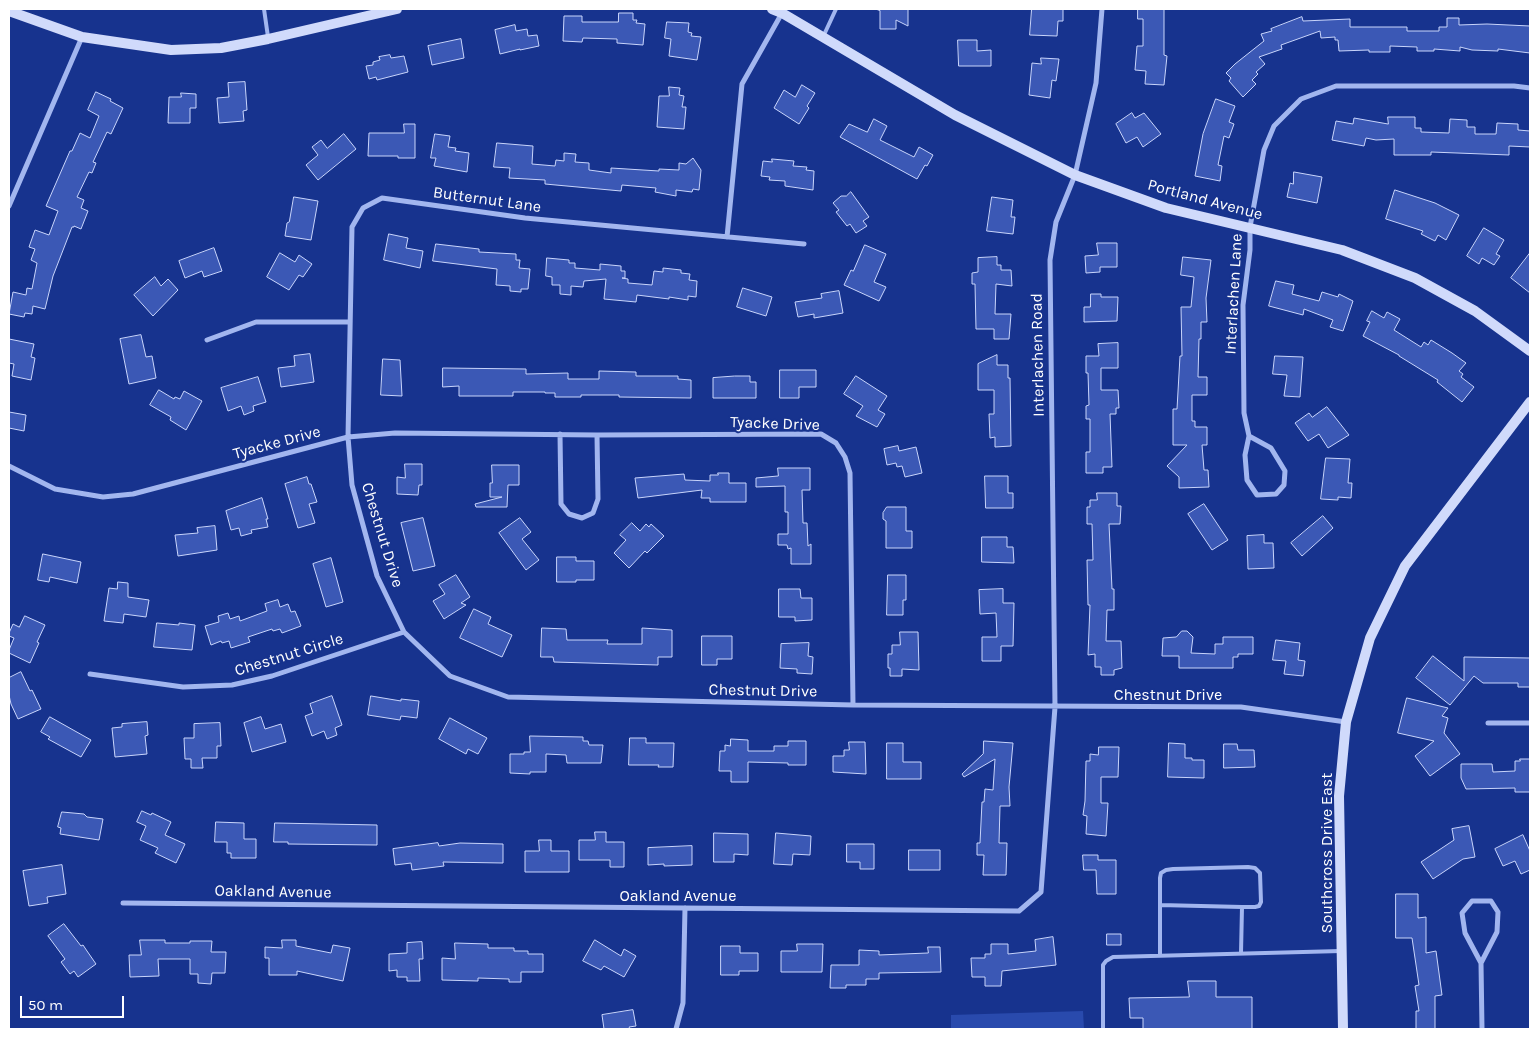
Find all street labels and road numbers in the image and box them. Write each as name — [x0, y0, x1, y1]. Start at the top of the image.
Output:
street label: Portland Avenue — [1145, 175, 1265, 225]
street label: Butternut Lane — [432, 183, 542, 217]
street label: Interlachen Lane — [1221, 233, 1247, 355]
street label: Interlachen Road — [1027, 293, 1049, 417]
street label: Tyacke Drive — [730, 413, 820, 435]
street label: Tyacke Drive — [231, 422, 323, 464]
street label: Chestnut Drive — [357, 480, 407, 590]
street label: Chestnut Circle — [232, 629, 346, 681]
street label: Chestnut Drive — [709, 680, 817, 702]
street label: Chestnut Drive — [1114, 685, 1222, 705]
street label: Southcross Drive East — [1317, 773, 1337, 933]
street label: Oakland Avenue — [214, 881, 332, 903]
street label: Oakland Avenue — [619, 886, 737, 906]

